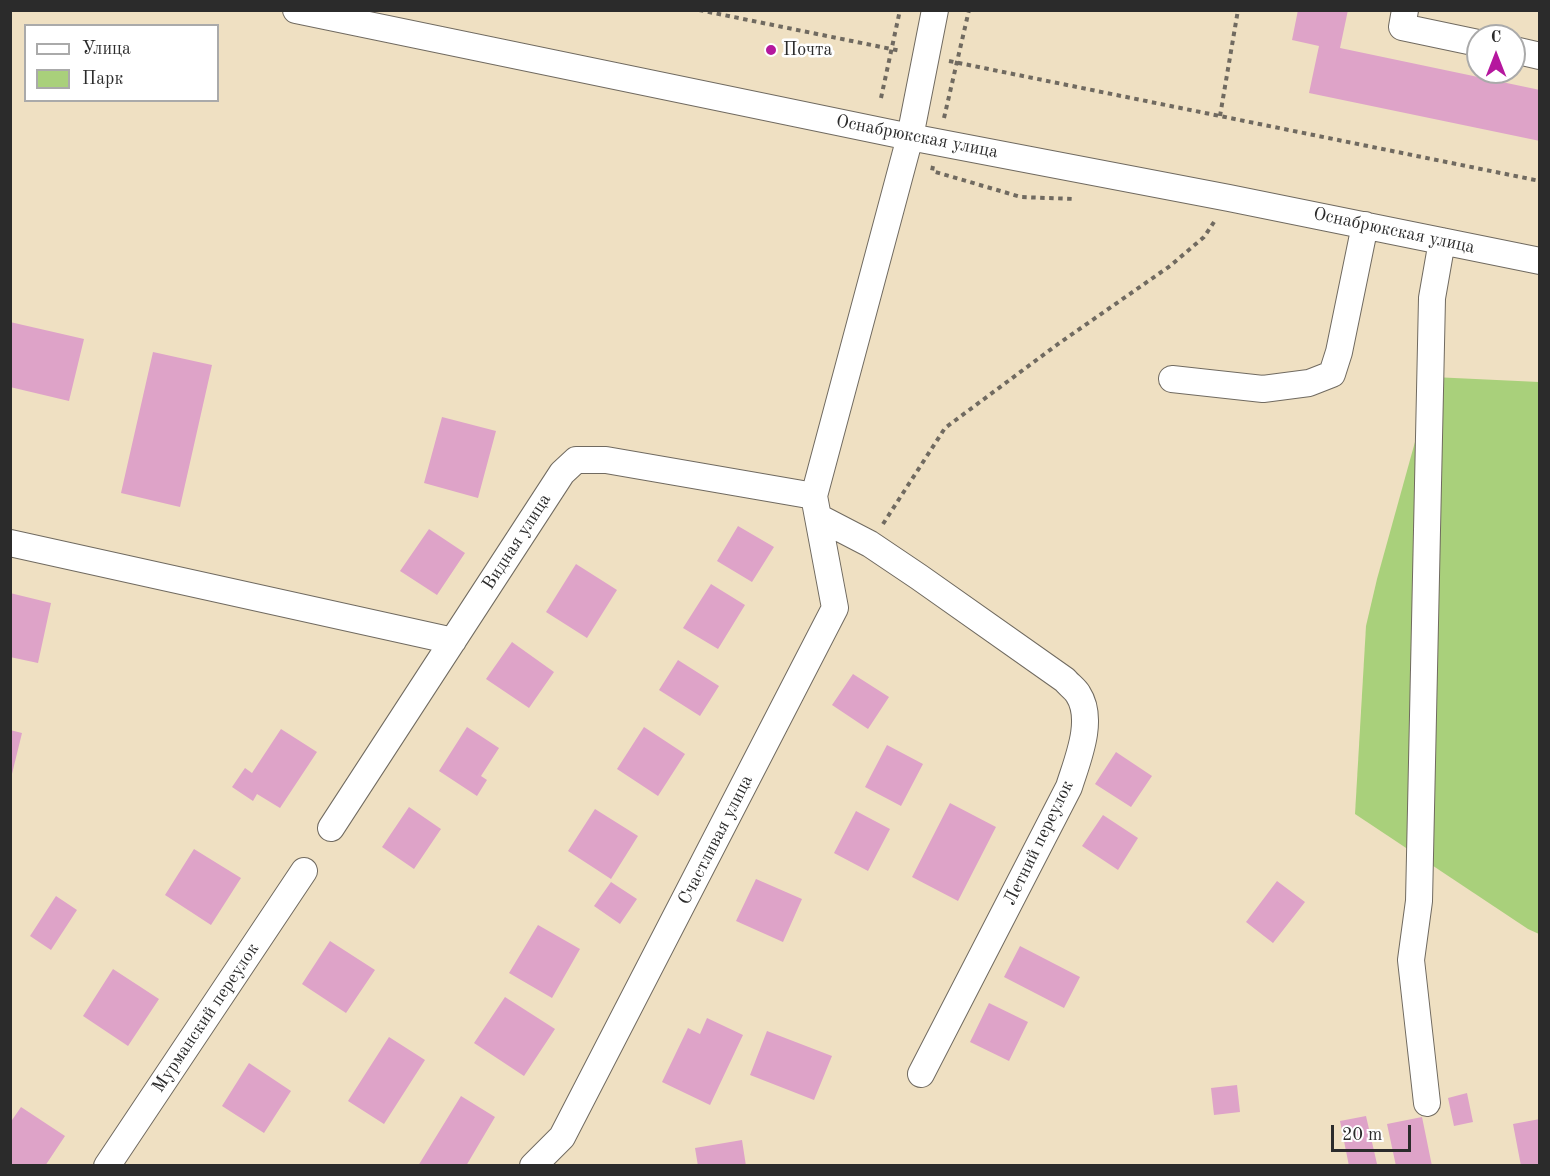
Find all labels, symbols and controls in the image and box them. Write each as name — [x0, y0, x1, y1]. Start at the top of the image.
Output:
legend — [24, 24, 219, 102]
north arrow — [1466, 24, 1526, 84]
text: С — [1491, 30, 1501, 46]
place label: Почта — [783, 39, 832, 61]
text: Улица — [82, 40, 131, 58]
marker: Почта — [764, 43, 778, 57]
text: Парк — [82, 70, 123, 88]
street label: Оснабрюкская улица — [834, 111, 1000, 163]
street label: Оснабрюкская улица — [1311, 203, 1477, 259]
street label: Видная улица — [478, 490, 556, 594]
street label: Счастливая улица — [674, 772, 758, 908]
street label: Летний переулок — [999, 777, 1079, 909]
street label: Мурманский переулок — [148, 939, 264, 1097]
scale bar — [1334, 1113, 1414, 1151]
text: 20 m — [1342, 1126, 1382, 1144]

